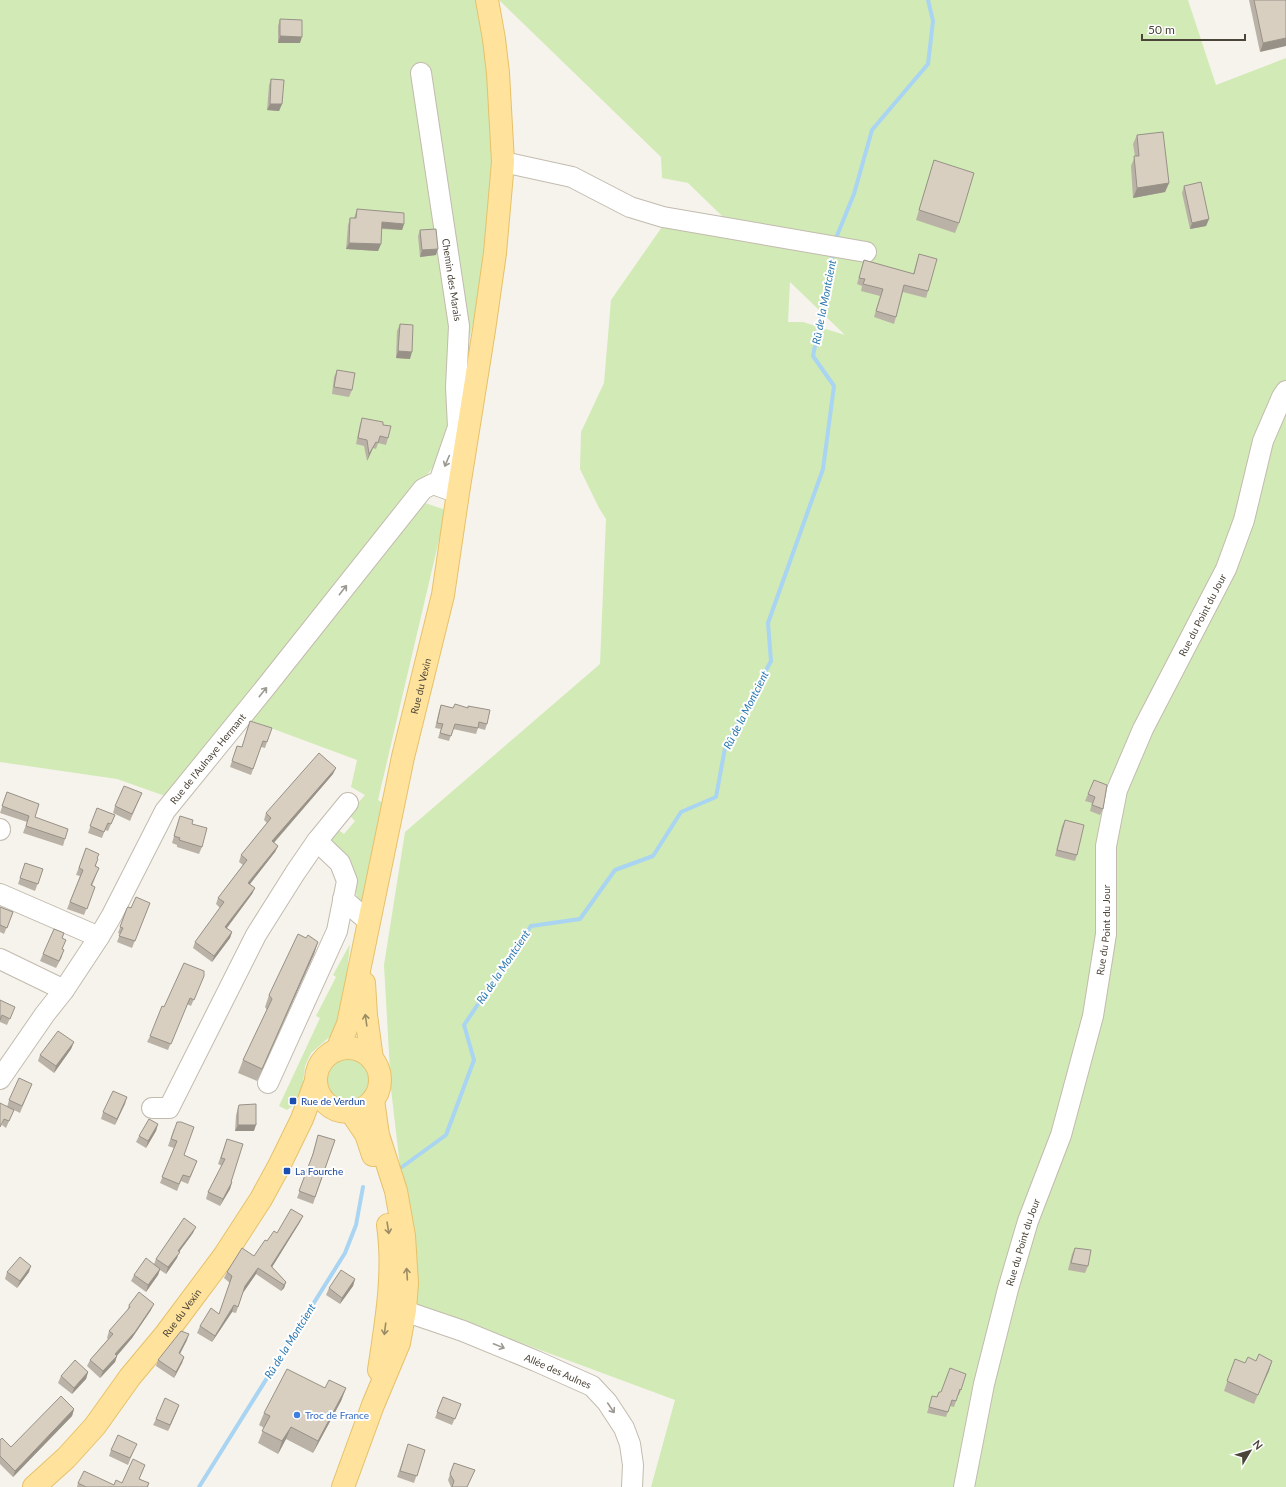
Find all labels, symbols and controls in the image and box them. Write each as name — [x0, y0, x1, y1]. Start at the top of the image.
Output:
scale bar — [1142, 16, 1245, 42]
text: 50 m — [1148, 22, 1175, 37]
street label: Chemin des Marais — [440, 237, 464, 322]
water label: Rû de la Montcient — [809, 258, 838, 345]
one-way arrow — [442, 454, 450, 466]
street label: Rue du Point du Jour — [1176, 571, 1229, 658]
one-way arrow — [339, 584, 348, 595]
street label: Rue du Vexin — [408, 657, 433, 715]
water label: Rû de la Montcient — [720, 668, 771, 751]
one-way arrow — [258, 686, 267, 697]
street label: Rue de l'Aulnaye Hermant — [167, 710, 248, 806]
street label: Rue du Point du Jour — [1094, 884, 1112, 976]
water label: Rû de la Montcient — [473, 927, 532, 1006]
one-way arrow — [363, 1014, 370, 1027]
place label: Rue de Verdun — [301, 1095, 365, 1107]
marker: Rue de Verdun — [288, 1096, 298, 1106]
place label: La Fourche — [295, 1165, 343, 1177]
marker: La Fourche — [282, 1166, 292, 1176]
street label: Rue du Point du Jour — [1003, 1196, 1042, 1287]
one-way arrow — [384, 1221, 392, 1234]
one-way arrow — [403, 1268, 410, 1281]
street label: Rue du Vexin — [160, 1286, 203, 1339]
water label: Rû de la Montcient — [261, 1301, 318, 1381]
one-way arrow — [381, 1322, 389, 1335]
one-way arrow — [493, 1343, 505, 1350]
street label: Allée des Aulnes — [523, 1351, 593, 1391]
one-way arrow — [607, 1402, 615, 1413]
place label: Troc de France — [305, 1409, 369, 1421]
marker: Troc de France — [292, 1410, 302, 1420]
north arrow — [1230, 1431, 1270, 1471]
text: N — [1251, 1437, 1266, 1452]

